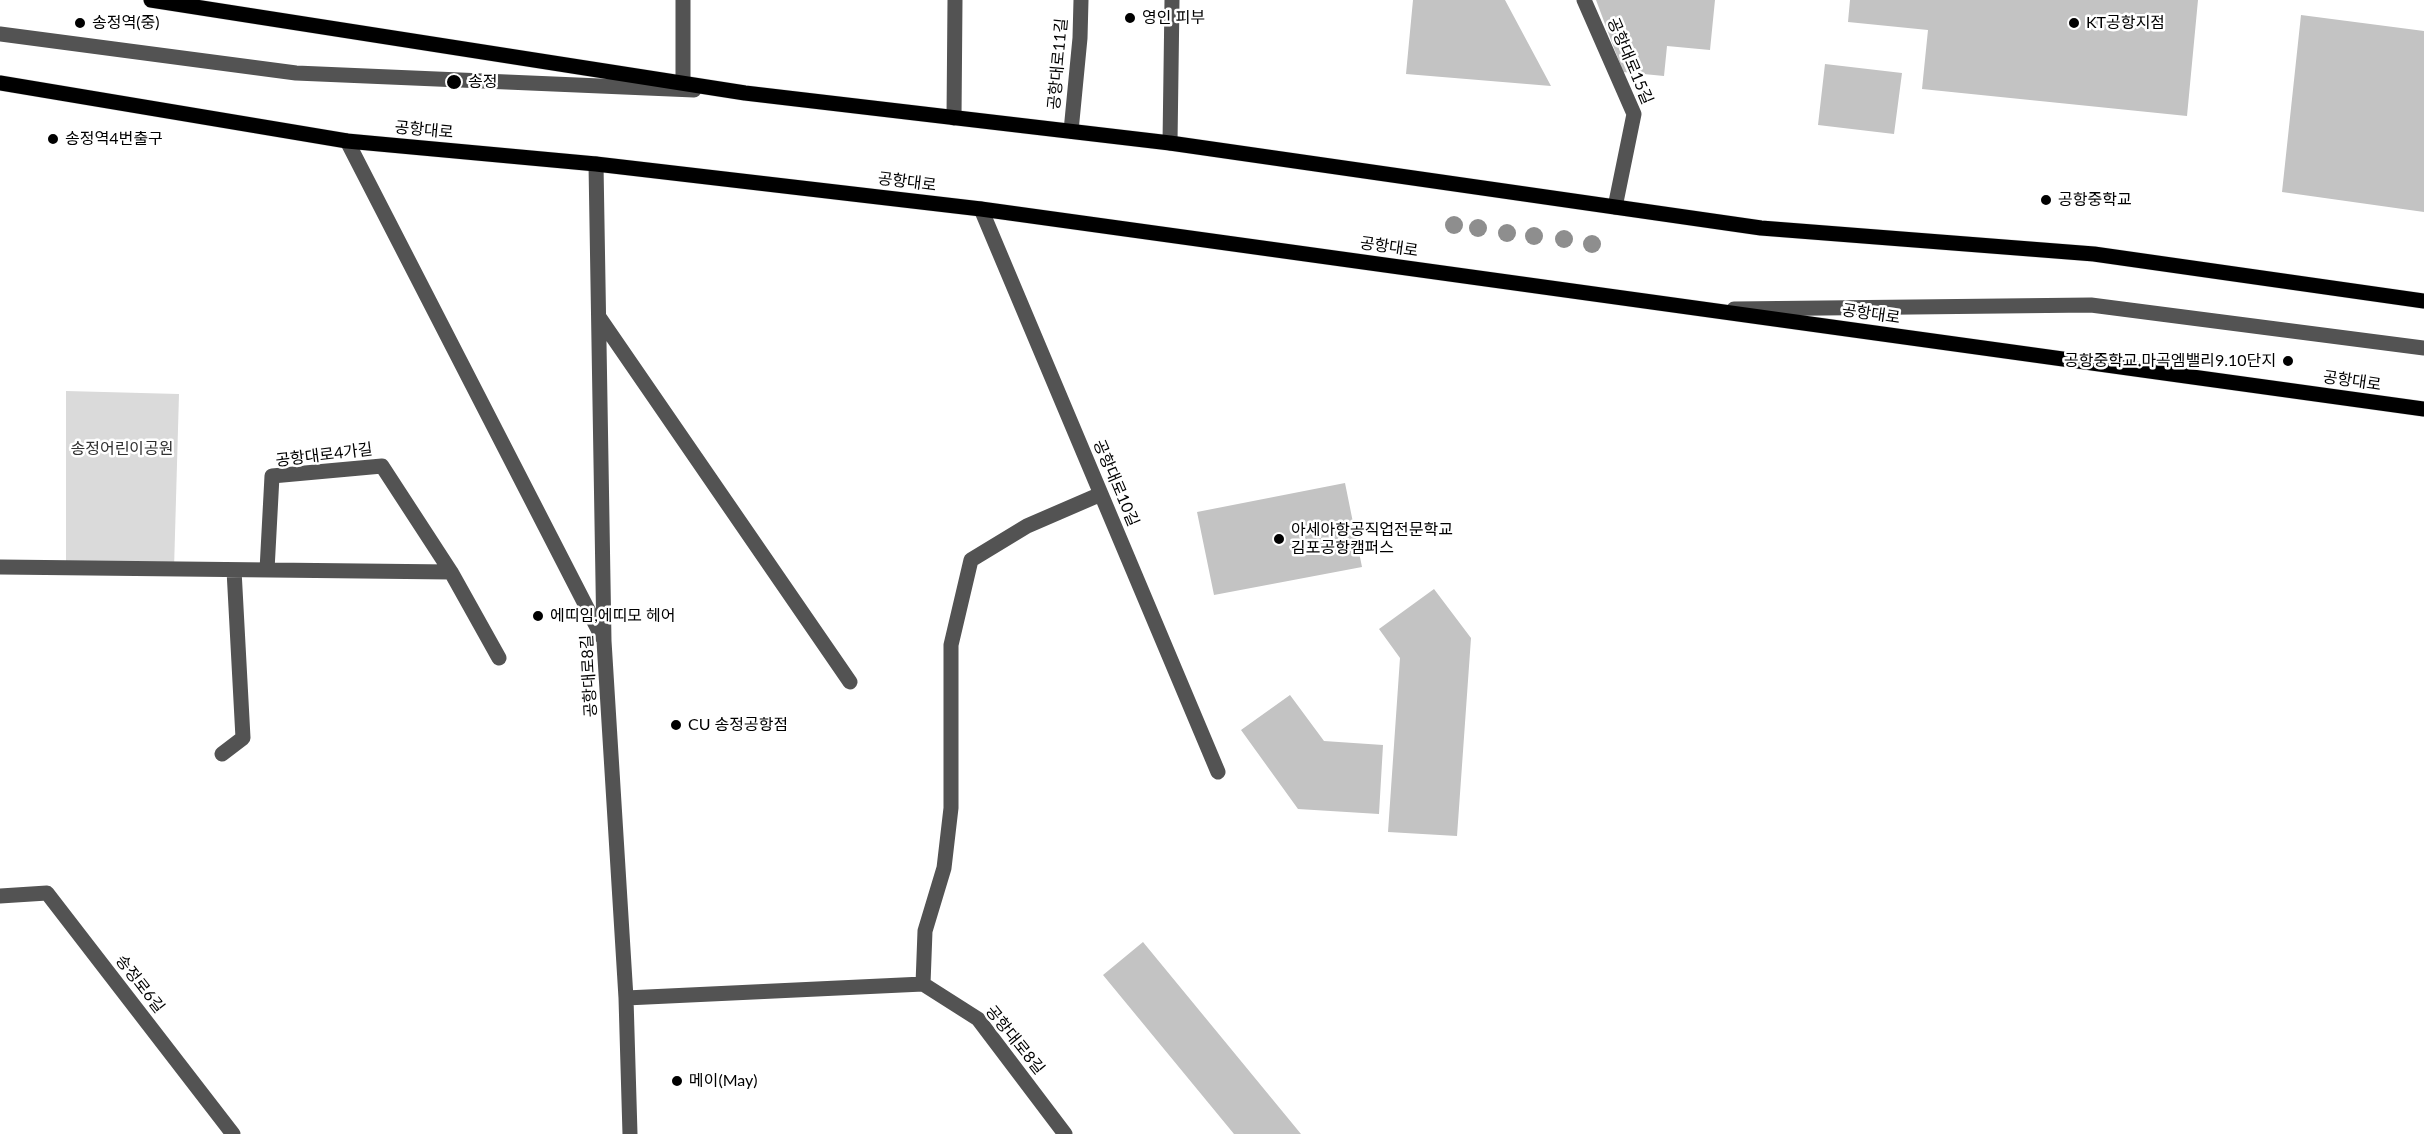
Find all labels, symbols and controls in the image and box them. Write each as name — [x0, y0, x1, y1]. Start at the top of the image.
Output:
place label: 영인 피부 — [1142, 8, 1205, 28]
marker: 영인 피부 — [1123, 11, 1137, 25]
place label: 송정역(중) — [92, 13, 159, 33]
place label: KT공항지점 — [2086, 13, 2165, 33]
street label: 공항대로15길 — [1603, 15, 1657, 107]
marker: 송정역(중) — [73, 16, 87, 30]
marker: KT공항지점 — [2067, 16, 2081, 30]
street label: 공항대로11길 — [1044, 17, 1072, 111]
place label: 송정 — [468, 72, 497, 92]
marker: 송정 — [445, 73, 463, 91]
street label: 공항대로 — [394, 118, 454, 142]
place label: 송정역4번출구 — [65, 129, 163, 149]
marker: 송정역4번출구 — [46, 132, 60, 146]
street label: 공항대로 — [877, 169, 937, 195]
place label: 공항중학교 — [2058, 190, 2132, 210]
marker: 공항중학교 — [2039, 193, 2053, 207]
street label: 공항대로 — [1359, 233, 1419, 261]
street label: 공항대로 — [1841, 300, 1901, 328]
place label: 공항중학교.마곡엠밸리9.10단지 — [2064, 351, 2276, 371]
marker: 공항중학교.마곡엠밸리9.10단지 — [2281, 354, 2295, 368]
street label: 공항대로 — [2322, 367, 2382, 395]
street label: 공항대로10길 — [1089, 437, 1143, 529]
park label: 송정어린이공원 — [70, 439, 174, 459]
street label: 공항대로4가길 — [274, 440, 374, 470]
place label: 아세아항공직업전문학교 김포공항캠퍼스 — [1291, 520, 1453, 558]
marker: 아세아항공직업전문학교 김포공항캠퍼스 — [1272, 532, 1286, 546]
place label: 에띠임,에띠모 헤어 — [550, 606, 675, 626]
marker: 에띠임,에띠모 헤어 — [531, 609, 545, 623]
street label: 공항대로8길 — [577, 634, 601, 718]
place label: CU 송정공항점 — [688, 715, 788, 735]
marker: CU 송정공항점 — [669, 718, 683, 732]
street label: 송정로6길 — [111, 951, 169, 1017]
street label: 공항대로8길 — [981, 1002, 1049, 1078]
place label: 메이(May) — [689, 1071, 758, 1091]
marker: 메이(May) — [670, 1074, 684, 1088]

